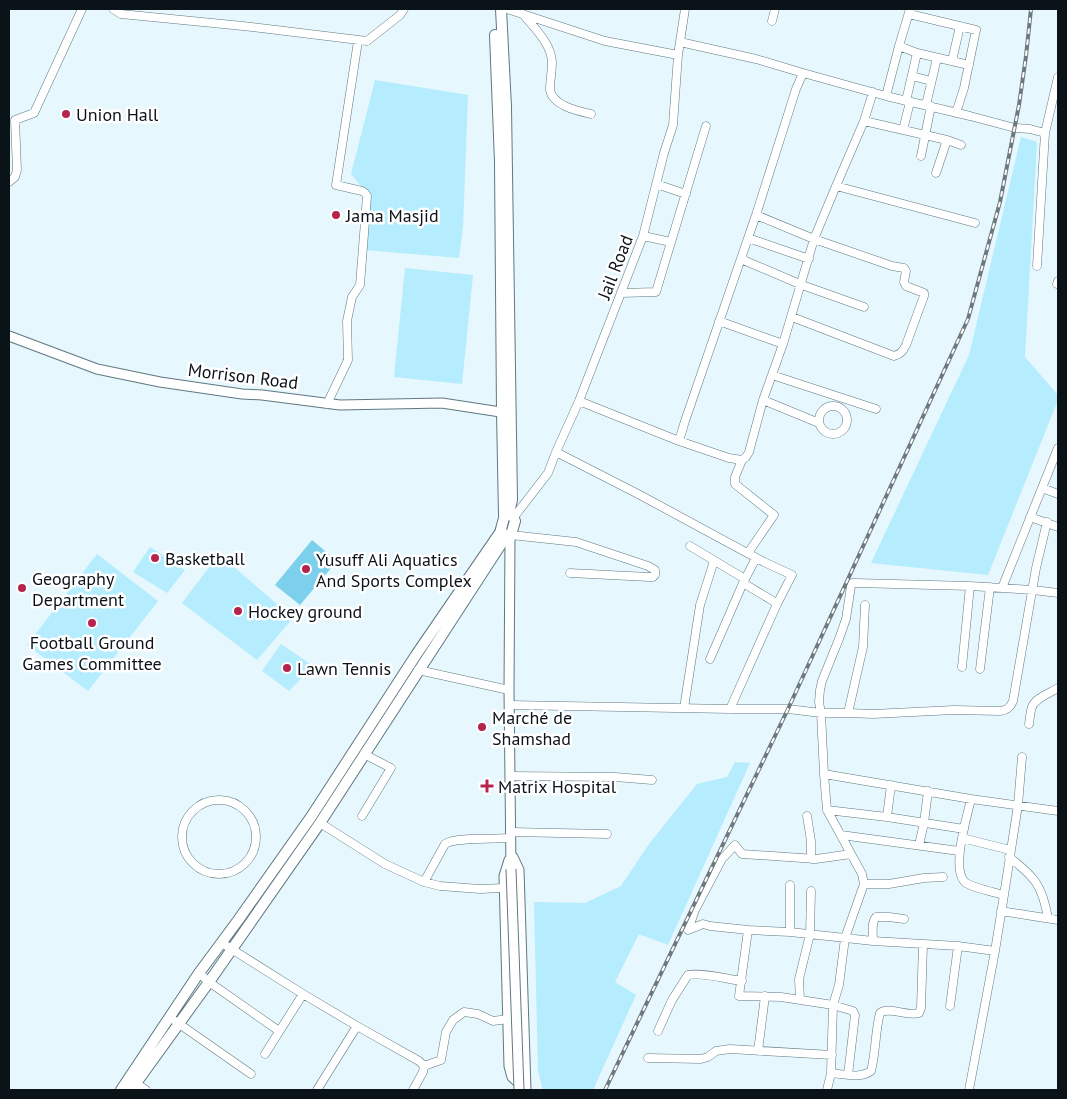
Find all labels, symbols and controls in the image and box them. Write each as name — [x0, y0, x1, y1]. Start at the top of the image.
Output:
place label: Union Hall — [76, 103, 159, 126]
marker: Union Hall — [60, 108, 72, 120]
place label: Jama Masjid — [345, 204, 439, 227]
marker: Jama Masjid — [330, 209, 342, 221]
street label: Jail Road — [592, 232, 638, 303]
street label: Morrison Road — [187, 358, 299, 394]
place label: Basketball — [165, 547, 246, 570]
place label: Yusuff Ali Aquatics And Sports Complex — [316, 548, 472, 592]
marker: Basketball — [149, 552, 161, 564]
marker: Yusuff Ali Aquatics And Sports Complex — [300, 563, 312, 575]
place label: Geography Department — [32, 567, 124, 611]
marker: Geography Department — [16, 582, 28, 594]
place label: Hockey ground — [248, 600, 362, 623]
marker: Hockey ground — [232, 605, 244, 617]
marker: Football Ground Games Committee — [86, 617, 98, 629]
place label: Football Ground Games Committee — [22, 631, 162, 675]
place label: Lawn Tennis — [297, 657, 391, 680]
marker: Lawn Tennis — [281, 662, 293, 674]
place label: Marché de Shamshad — [492, 706, 572, 750]
marker: Marché de Shamshad — [476, 721, 488, 733]
place label: Matrix Hospital — [498, 775, 617, 798]
marker: Matrix Hospital — [480, 779, 494, 793]

